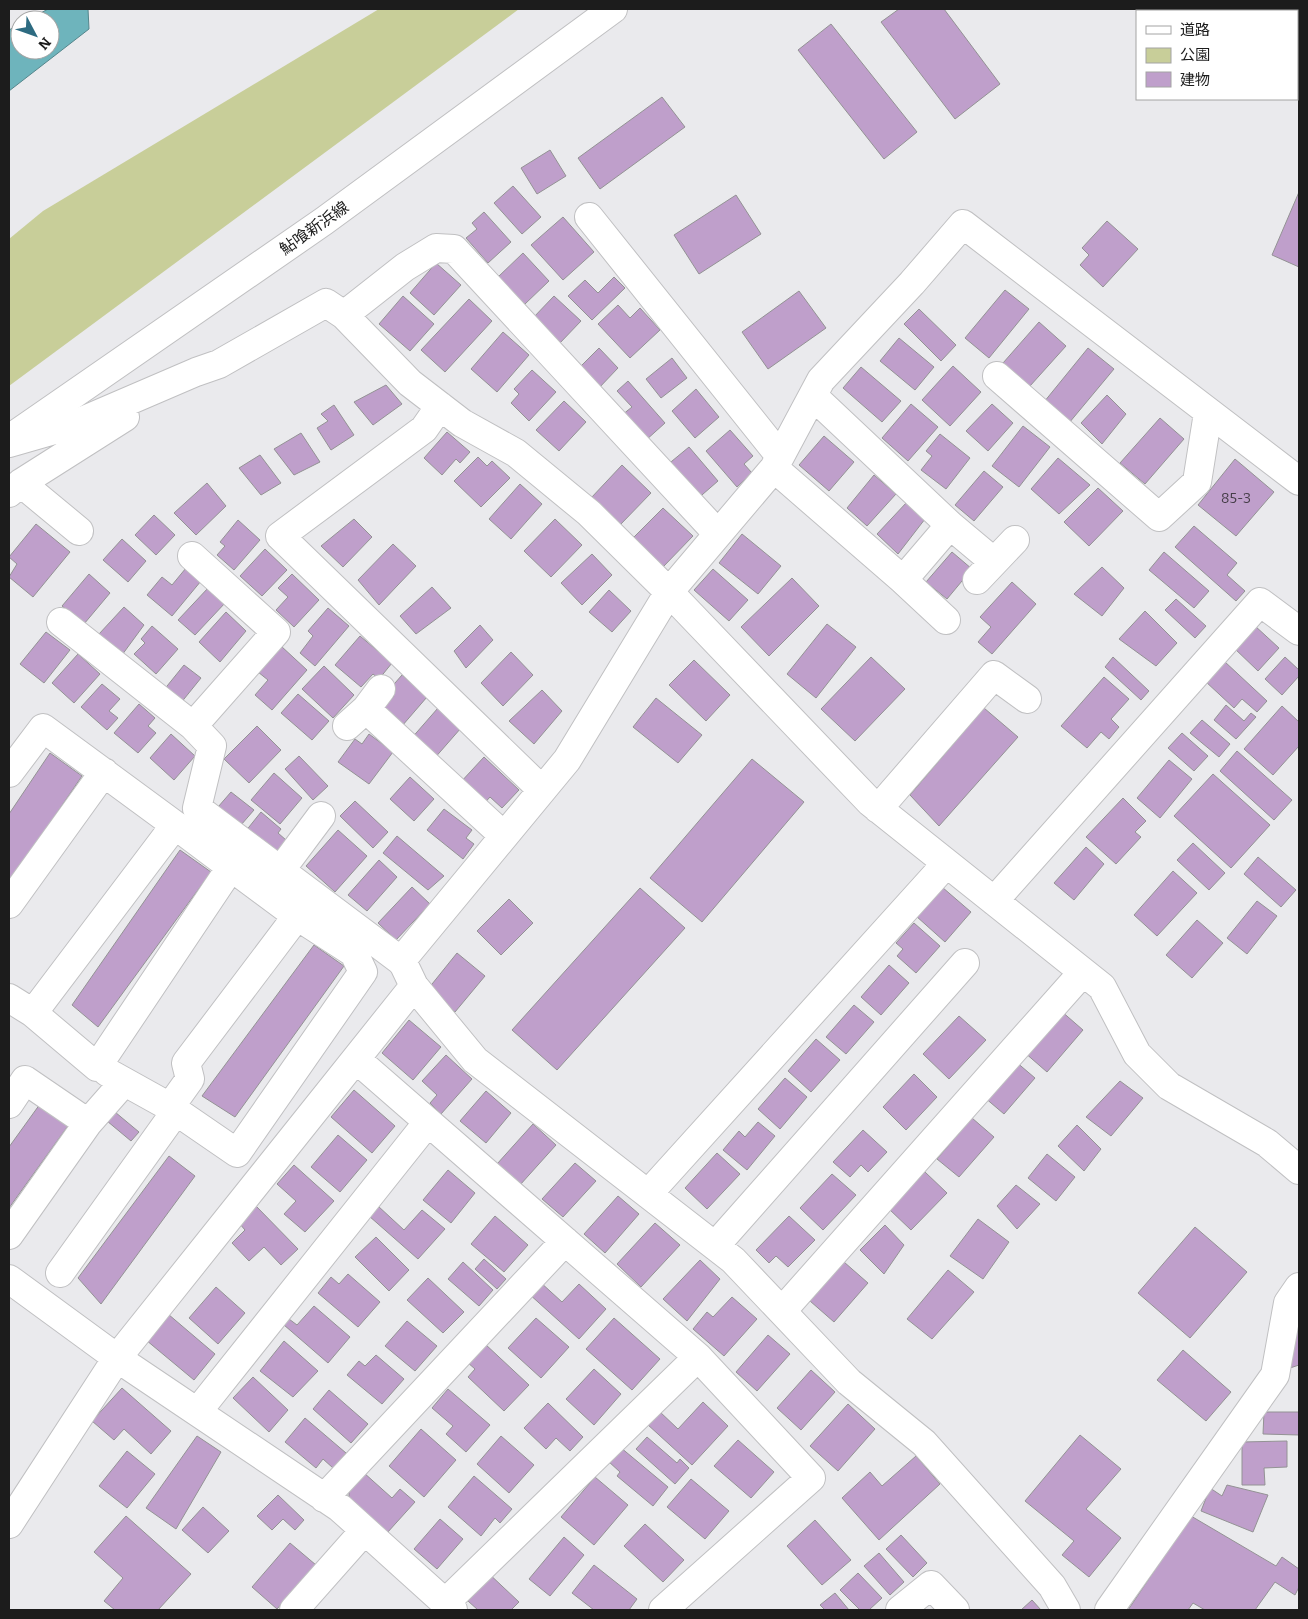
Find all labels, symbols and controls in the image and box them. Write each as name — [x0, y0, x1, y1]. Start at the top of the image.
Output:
north arrow — [10, 10, 60, 60]
legend — [1136, 10, 1298, 100]
text: 道路 — [1180, 21, 1210, 39]
text: N — [34, 34, 54, 53]
text: 公園 — [1180, 46, 1210, 64]
text: 建物 — [1180, 71, 1210, 89]
street label: 鮎喰新浜線 — [276, 197, 352, 259]
house number: 85-3 — [1221, 490, 1251, 507]

